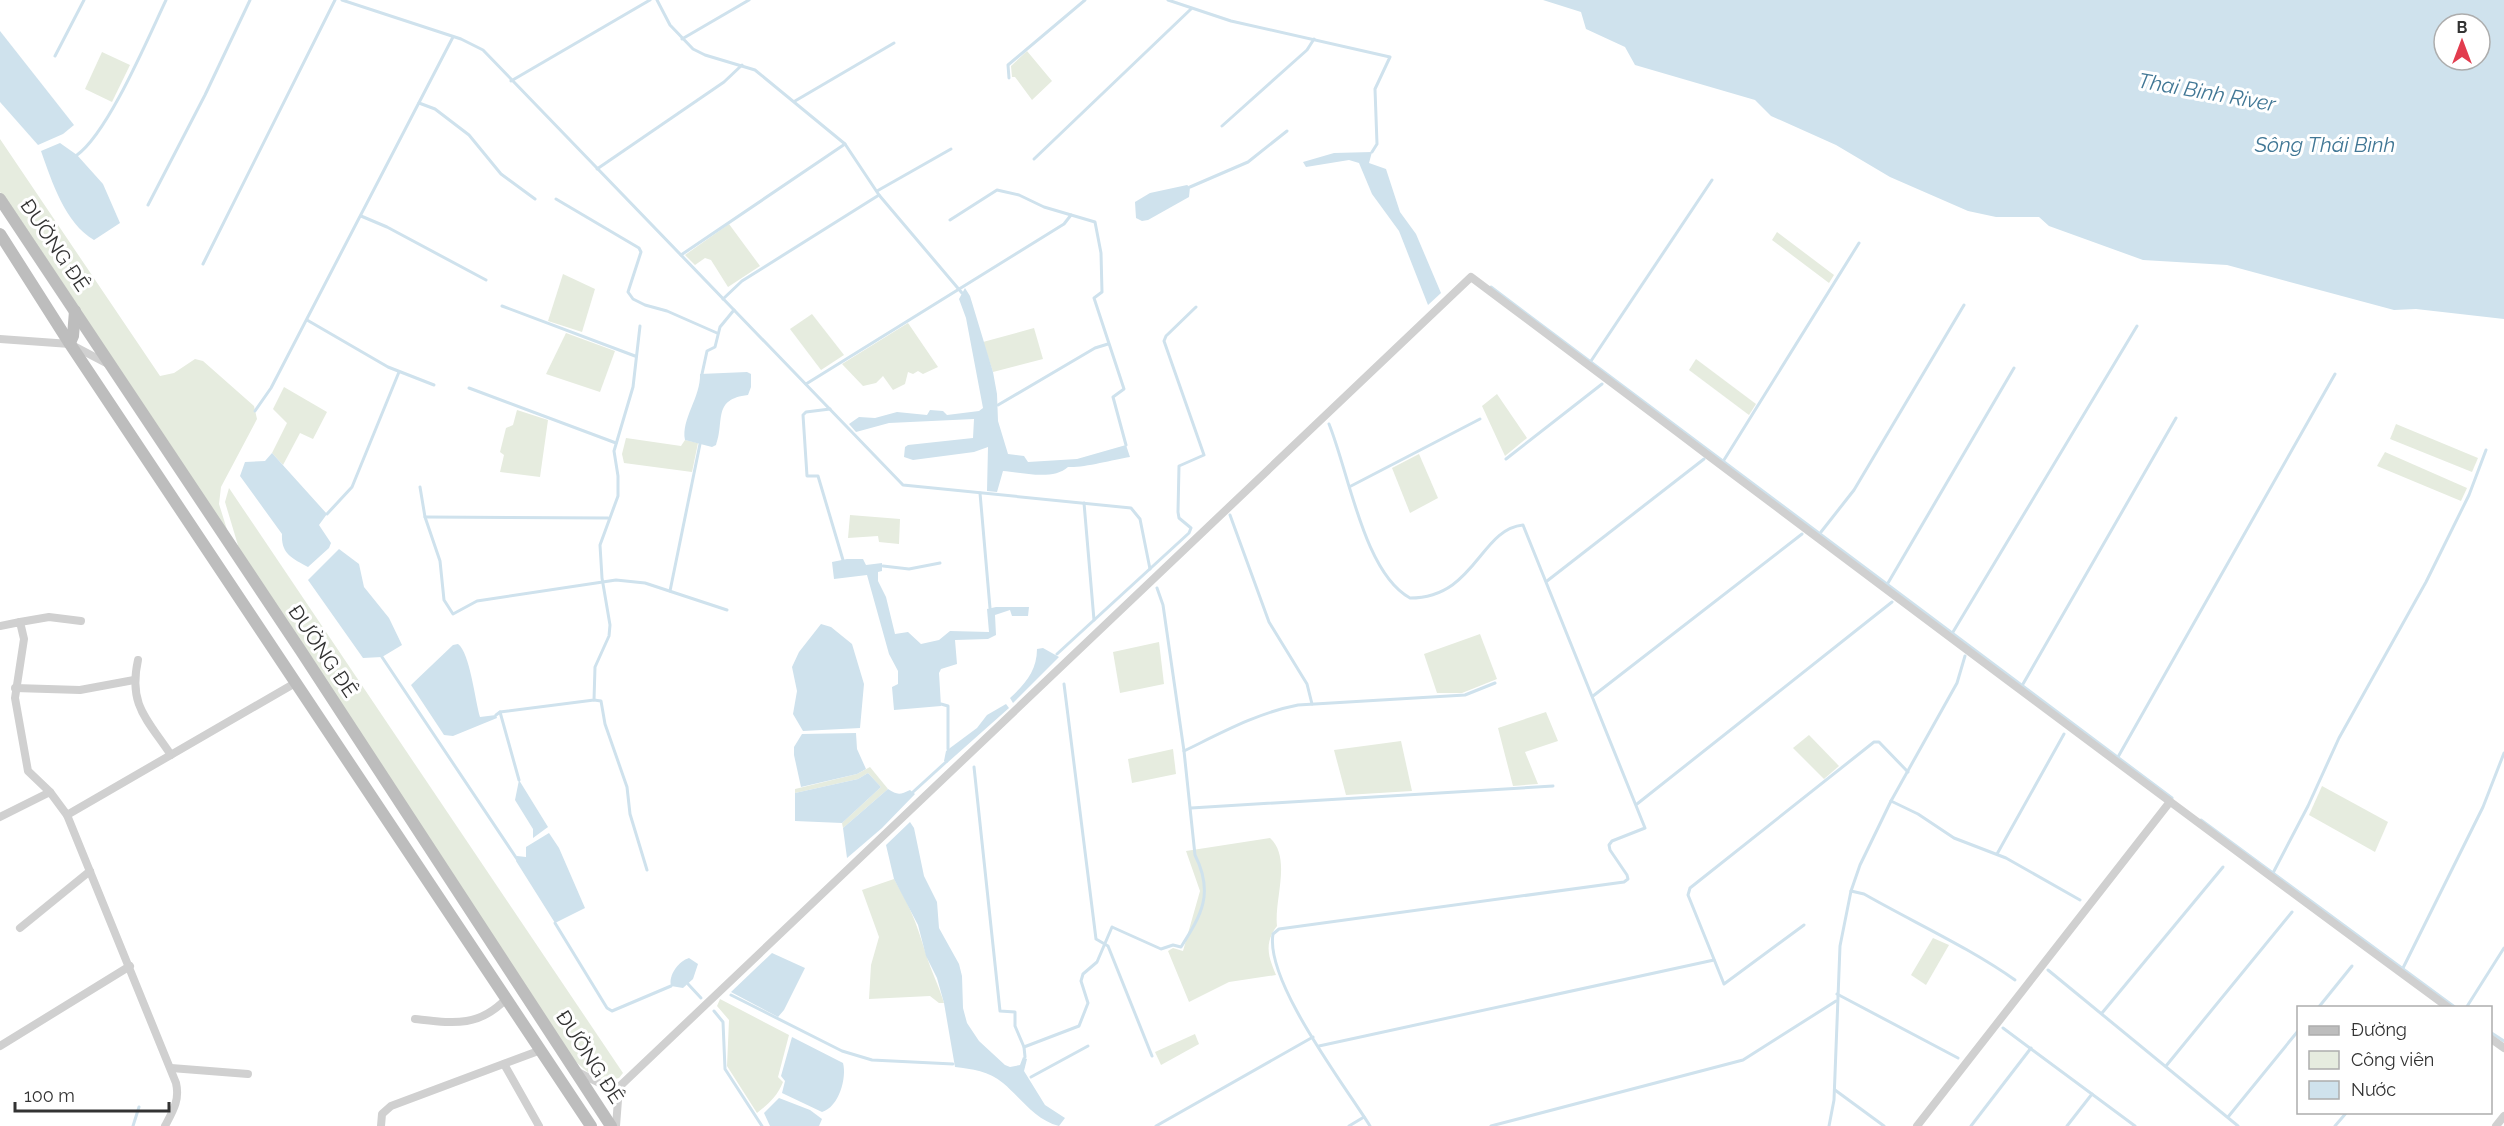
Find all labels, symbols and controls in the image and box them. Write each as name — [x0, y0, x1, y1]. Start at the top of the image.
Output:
north arrow — [2432, 12, 2492, 72]
text: B — [2457, 18, 2468, 37]
water label: Thai Binh River — [2136, 68, 2278, 117]
water label: Sông Thái Bình — [2254, 132, 2395, 157]
street label: ĐƯỜNG ĐÊ — [15, 194, 95, 296]
street label: ĐƯỜNG ĐÊ — [283, 600, 363, 702]
street label: ĐƯỜNG ĐÊ — [551, 1006, 629, 1108]
legend — [2297, 1006, 2492, 1114]
text: Đường — [2351, 1019, 2407, 1040]
text: Công viên — [2351, 1049, 2434, 1070]
scale bar — [15, 1075, 170, 1113]
text: Nước — [2351, 1079, 2396, 1100]
text: 100 m — [24, 1085, 75, 1106]

